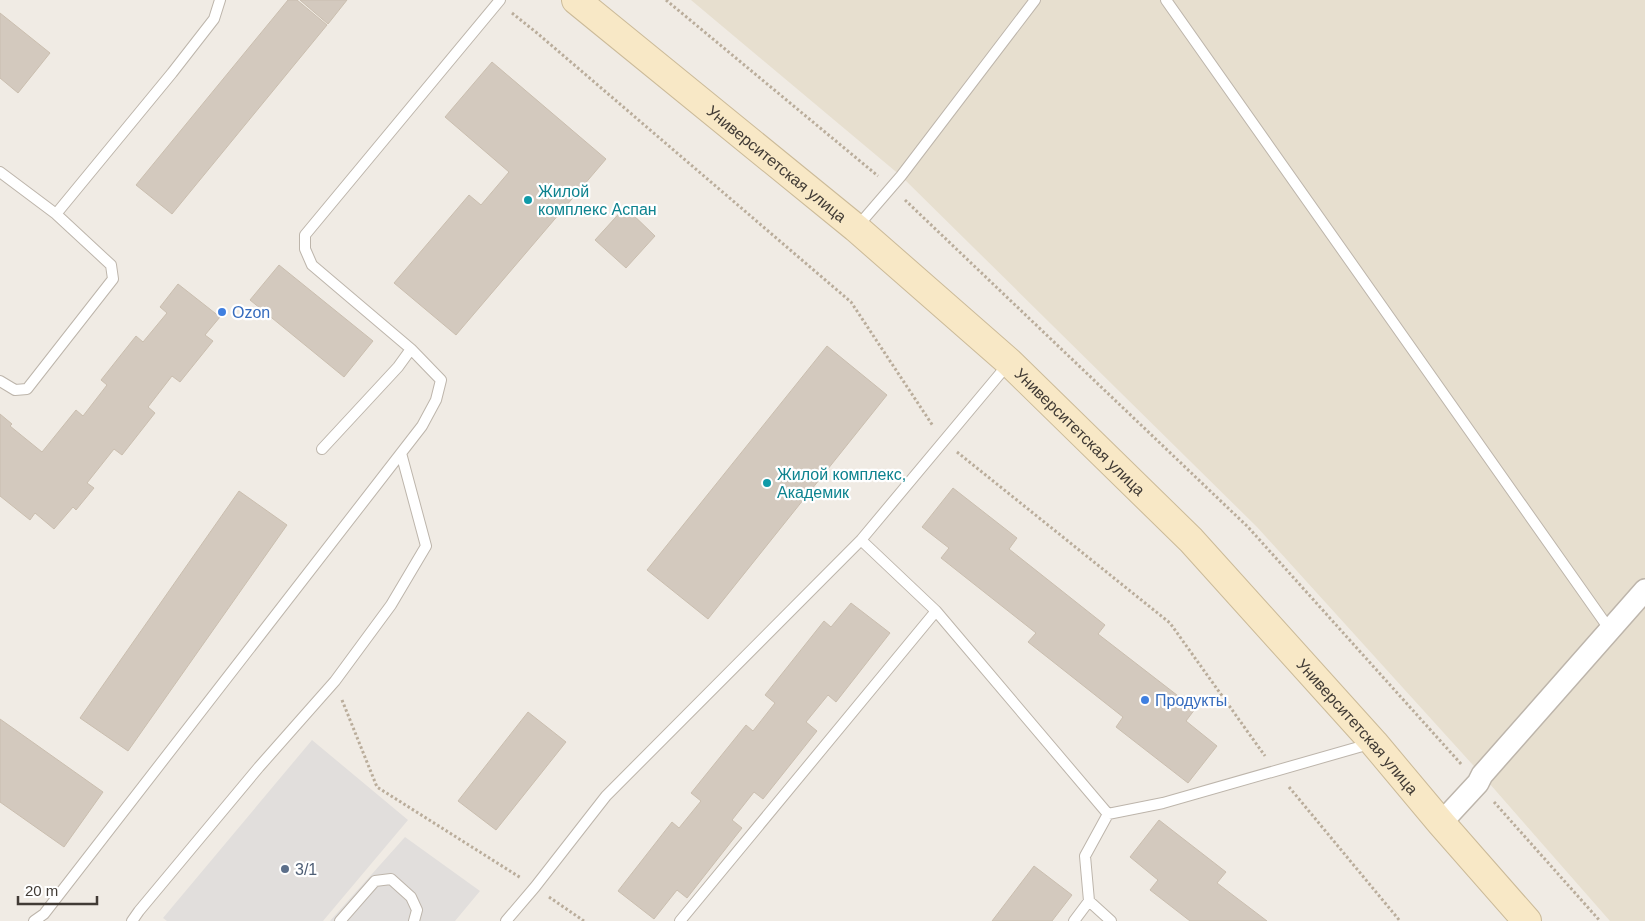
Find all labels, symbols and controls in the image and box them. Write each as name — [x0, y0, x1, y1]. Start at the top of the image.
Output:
street label: Университетская улица — [704, 102, 850, 226]
place label: Жилой комплекс Аспан — [538, 183, 657, 218]
marker: Жилой комплекс Аспан — [522, 194, 534, 206]
place label: Ozon — [232, 304, 270, 321]
marker: Ozon — [216, 306, 228, 318]
street label: Университетская улица — [1012, 365, 1148, 499]
place label: Жилой комплекс, Академик — [777, 466, 906, 501]
marker: Жилой комплекс, Академик — [761, 477, 773, 489]
street label: Университетская улица — [1293, 656, 1421, 798]
place label: Продукты — [1155, 692, 1227, 709]
marker: Продукты — [1139, 694, 1151, 706]
place label: 3/1 — [295, 861, 317, 878]
marker: 3/1 — [279, 863, 291, 875]
scale bar — [18, 874, 96, 906]
text: 20 m — [25, 882, 58, 899]

